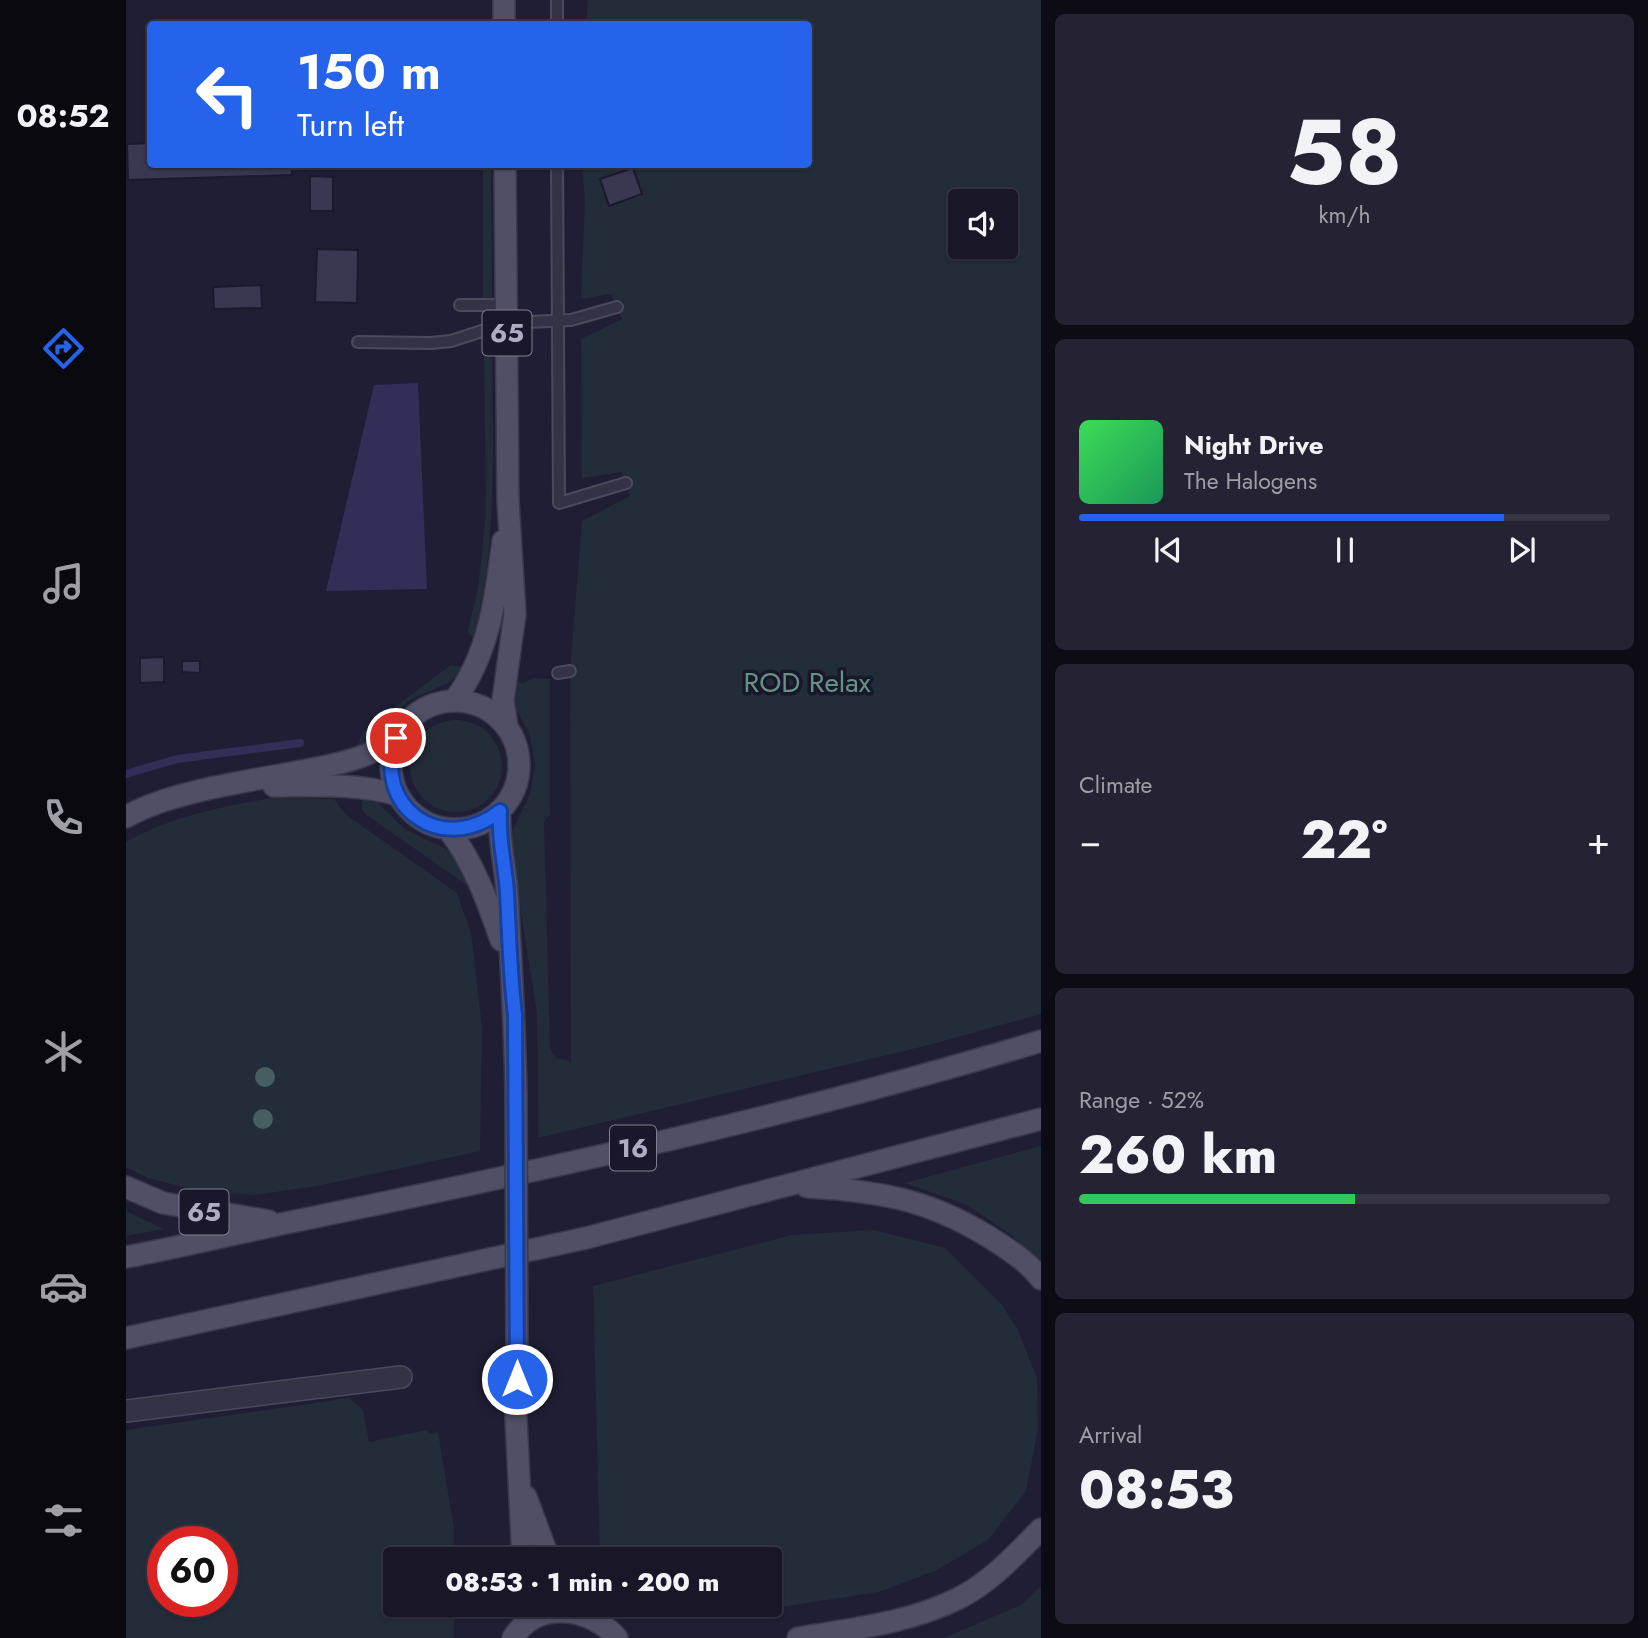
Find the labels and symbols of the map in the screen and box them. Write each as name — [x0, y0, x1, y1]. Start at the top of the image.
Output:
road number: 65 — [482, 310, 532, 356]
park label: ROD Relax — [743, 662, 871, 703]
pin — [366, 708, 426, 768]
road number: 16 — [610, 1126, 656, 1170]
road number: 65 — [180, 1190, 228, 1234]
position arrow — [480, 1342, 554, 1416]
speed limit sign: 60 — [147, 1526, 238, 1617]

